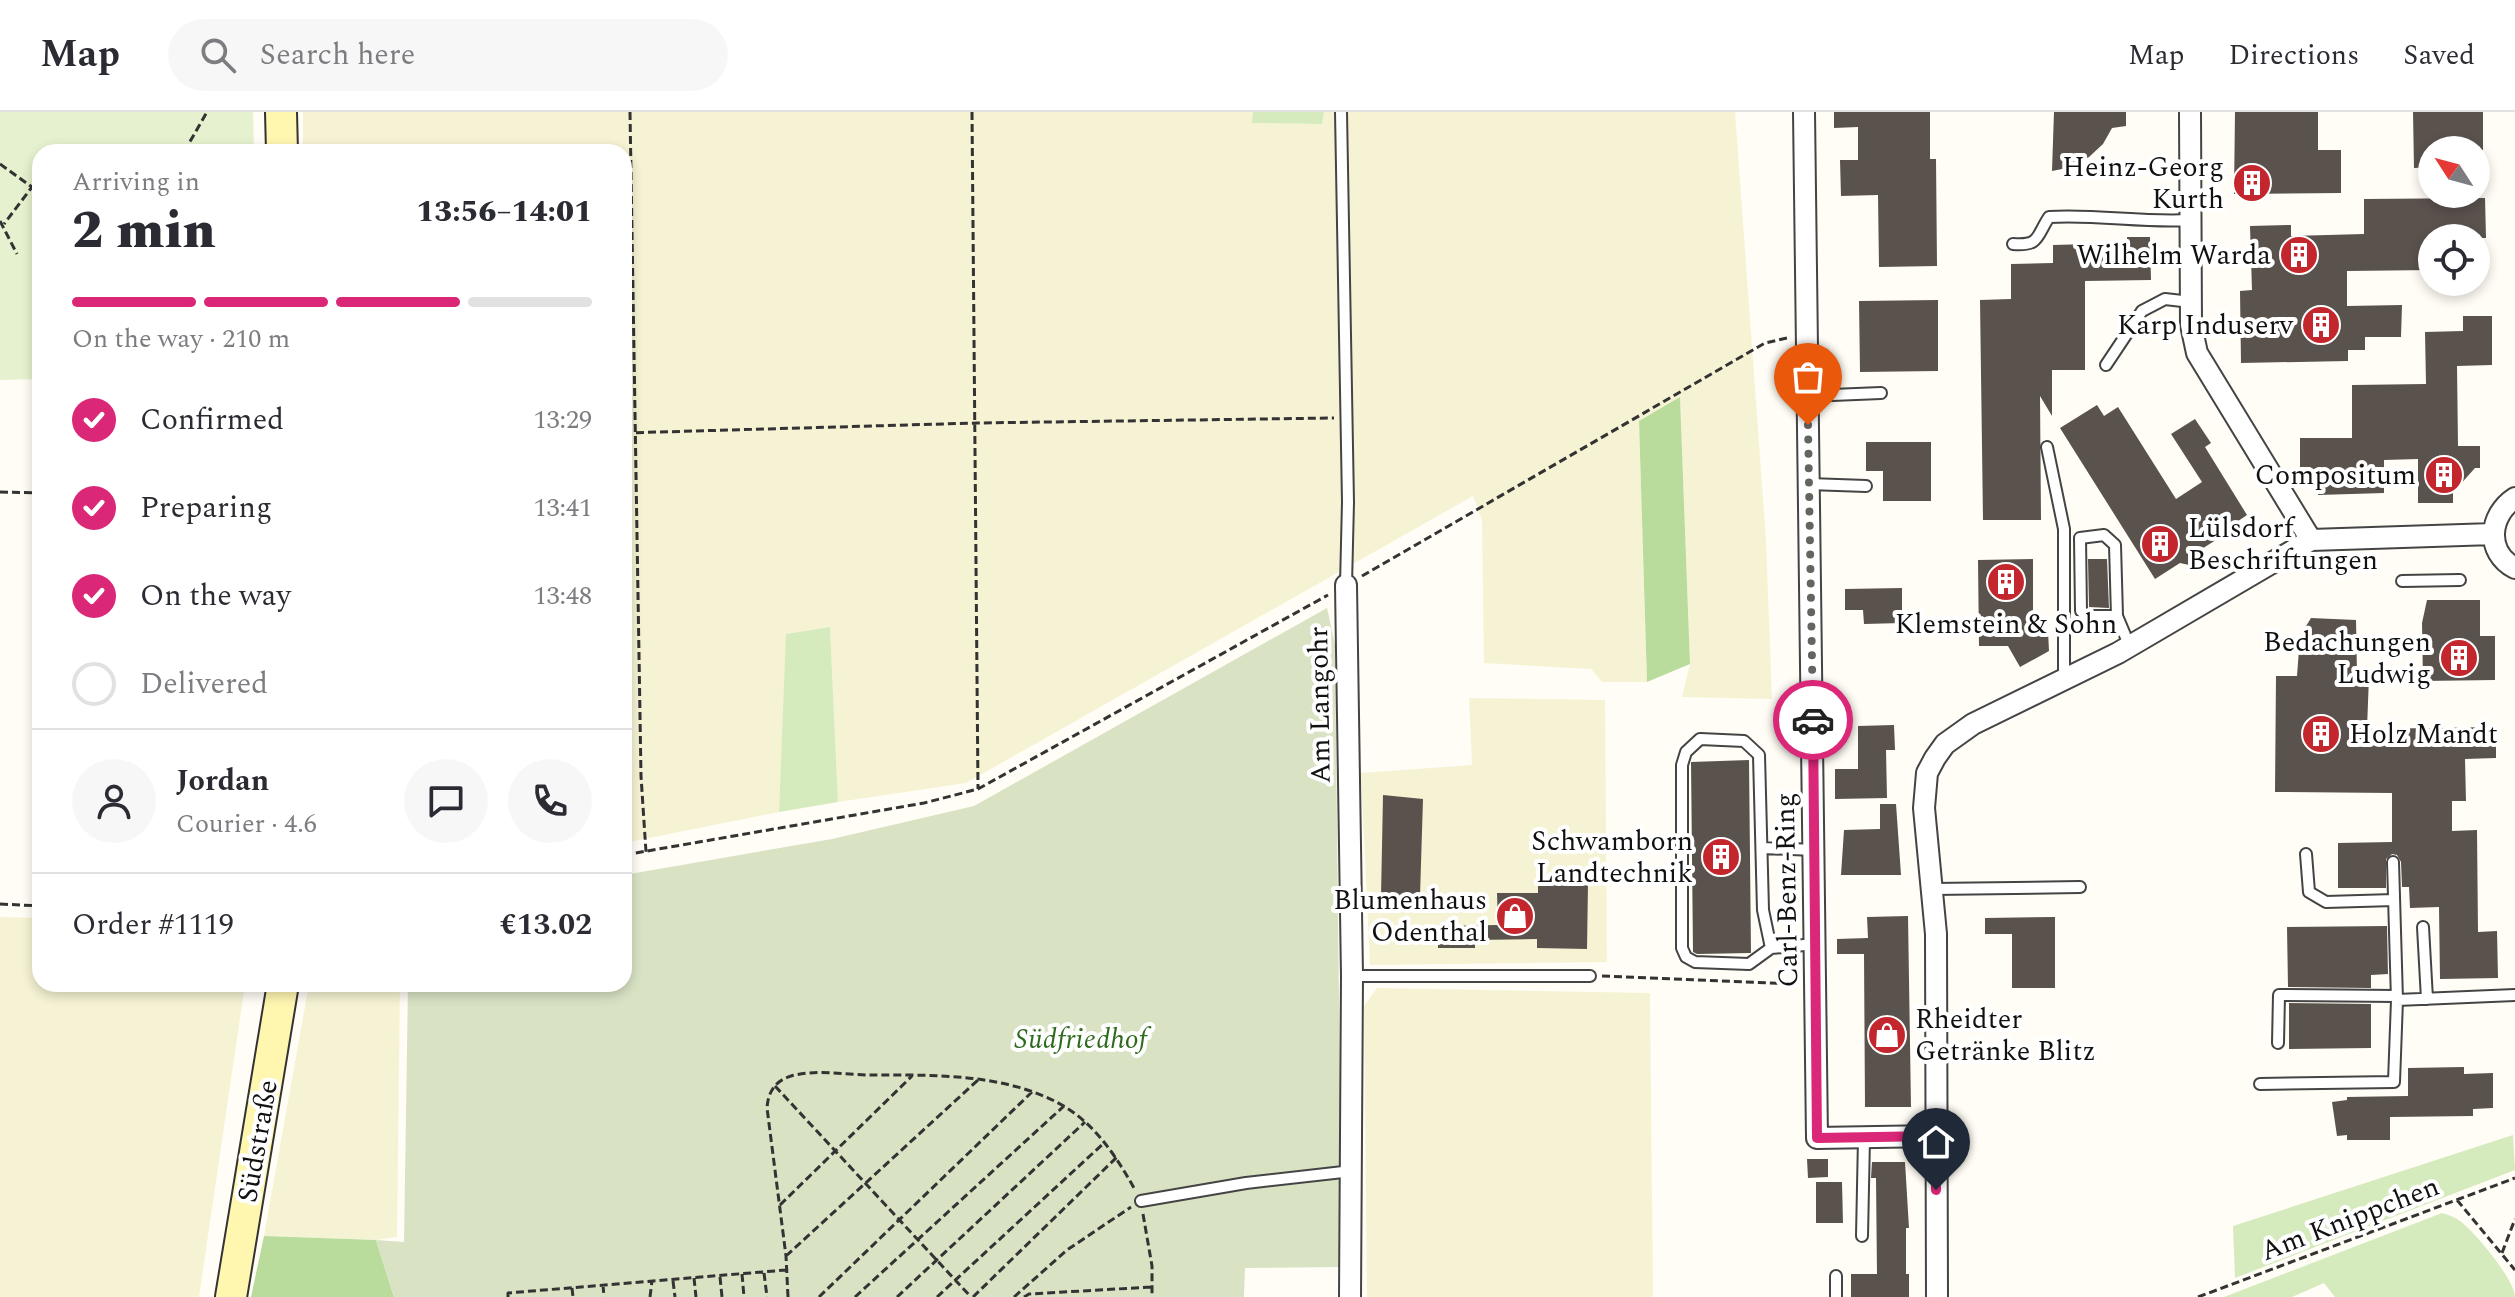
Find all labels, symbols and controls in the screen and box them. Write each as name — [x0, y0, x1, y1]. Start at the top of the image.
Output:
search box — [168, 19, 728, 91]
text: Map — [40, 26, 120, 84]
text: Search here — [260, 32, 415, 78]
icon: search — [196, 33, 240, 77]
text: Map — [2128, 34, 2185, 77]
text: Directions — [2229, 34, 2359, 77]
text: Saved — [2403, 34, 2475, 77]
north arrow — [2418, 136, 2490, 208]
map controls — [2418, 136, 2490, 296]
place label: Heinz-Georg Kurth — [2062, 146, 2224, 221]
text: Arriving in — [72, 162, 200, 202]
building icon: Heinz-Georg Kurth — [2231, 162, 2273, 204]
text: 13:56–14:01 — [416, 189, 592, 235]
text: 2 min — [72, 192, 216, 271]
button: locate — [2418, 224, 2490, 296]
place label: Wilhelm Warda — [2077, 234, 2271, 277]
building icon: Wilhelm Warda — [2278, 234, 2320, 276]
place label: Karp Induserv — [2117, 304, 2295, 347]
building icon: Karp Induserv — [2300, 304, 2342, 346]
text: On the way · 210 m — [72, 319, 290, 359]
pin — [1774, 343, 1842, 425]
icon: bag — [1786, 355, 1830, 399]
text: Confirmed — [140, 397, 284, 443]
icon: check — [72, 398, 116, 442]
text: 13:29 — [533, 400, 592, 440]
place label: Compositum — [2255, 454, 2416, 497]
building icon: Compositum — [2423, 454, 2465, 496]
text: Preparing — [140, 485, 272, 531]
icon: check — [72, 486, 116, 530]
text: 13:41 — [533, 488, 592, 528]
place label: Lülsdorf Beschriftungen — [2188, 507, 2378, 582]
building icon: Lülsdorf Beschriftungen — [2139, 523, 2181, 565]
building icon: Klemstein & Sohn — [1985, 561, 2027, 603]
text: On the way — [140, 573, 291, 619]
icon: check — [72, 574, 116, 618]
text: 13:48 — [533, 576, 592, 616]
place label: Klemstein & Sohn — [1895, 603, 2117, 646]
place label: Bedachungen Ludwig — [2263, 621, 2431, 696]
street label: Am Langohr — [1297, 626, 1343, 784]
building icon: Bedachungen Ludwig — [2438, 637, 2480, 679]
text: Delivered — [140, 661, 268, 707]
courier — [1773, 680, 1853, 760]
icon: car — [1791, 698, 1835, 742]
building icon: Holz Mandt — [2300, 713, 2342, 755]
place label: Holz Mandt — [2349, 713, 2498, 756]
text: Jordan — [176, 758, 269, 804]
button: person — [72, 759, 156, 843]
button: chat — [404, 759, 488, 843]
button: phone — [508, 759, 592, 843]
street label: Carl-Benz-Ring — [1764, 792, 1810, 988]
text: Courier · 4.6 — [176, 804, 317, 844]
place label: Schwamborn Landtechnik — [1531, 820, 1693, 895]
building icon: Schwamborn Landtechnik — [1700, 836, 1742, 878]
place label: Blumenhaus Odenthal — [1333, 879, 1487, 954]
shop icon: Blumenhaus Odenthal — [1494, 895, 1536, 937]
text: Order #1119 — [72, 902, 234, 948]
text: €13.02 — [500, 902, 592, 948]
place label: Rheidter Getränke Blitz — [1915, 998, 2096, 1073]
shop icon: Rheidter Getränke Blitz — [1866, 1014, 1908, 1056]
park label: Südfriedhof — [1014, 1018, 1152, 1061]
street label: Südstraße — [226, 1076, 290, 1206]
pin — [1902, 1108, 1970, 1190]
icon: home — [1914, 1120, 1958, 1164]
street label: Am Knippchen — [2254, 1165, 2446, 1273]

